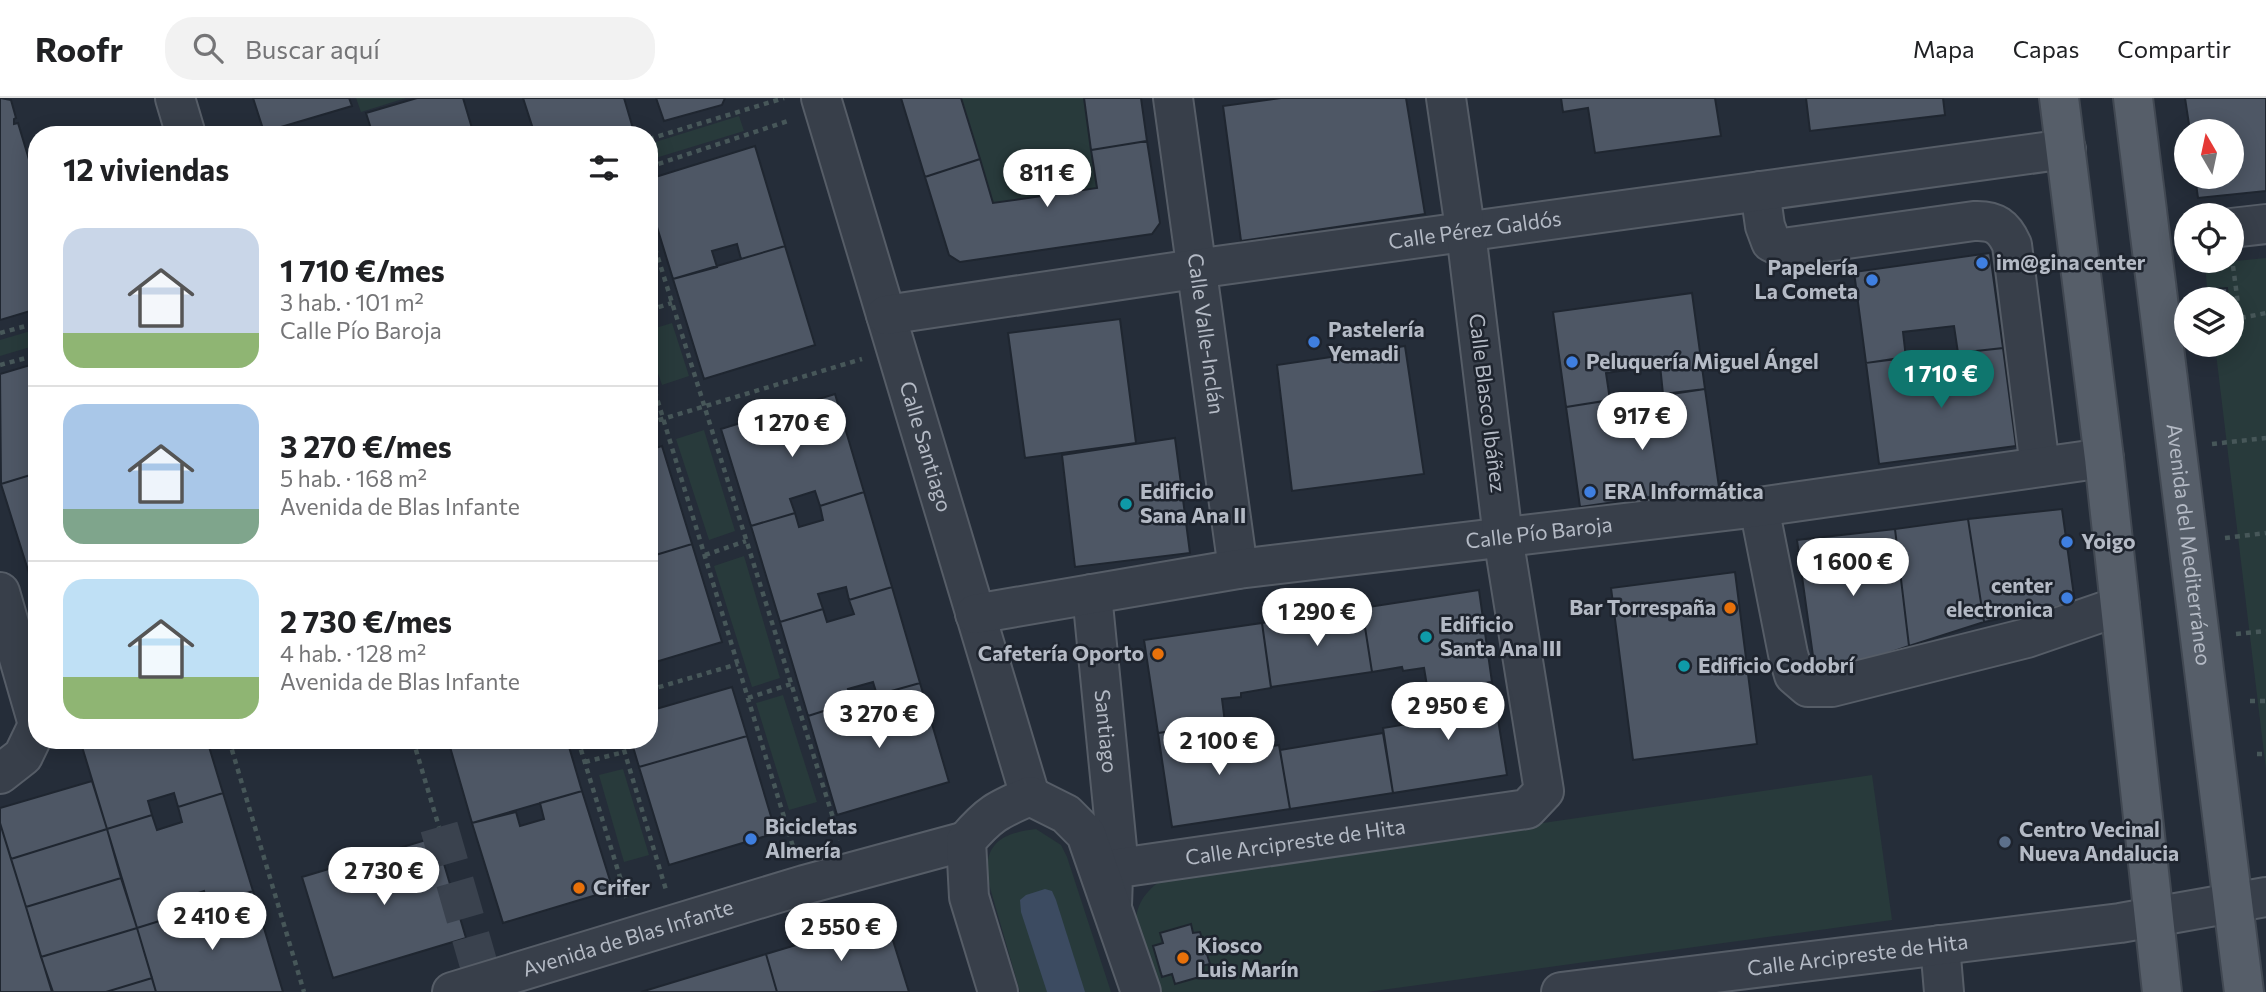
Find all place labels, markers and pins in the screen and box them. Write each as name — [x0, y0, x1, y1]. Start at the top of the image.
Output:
pin: 811 € — [998, 150, 1096, 209]
place label: im@gina center — [1996, 249, 2146, 274]
place label: Papelería La Cometa — [1755, 254, 1858, 303]
marker: im@gina center — [1974, 255, 1990, 271]
marker: Papelería La Cometa — [1864, 272, 1880, 288]
place label: Pastelería Yemadi — [1328, 316, 1425, 365]
marker: Pastelería Yemadi — [1306, 334, 1322, 350]
place label: Peluquería Miguel Ángel — [1586, 348, 1819, 373]
pin: 1 710 € — [1876, 350, 2006, 410]
marker: Peluquería Miguel Ángel — [1564, 354, 1580, 370]
pin: 917 € — [1593, 392, 1691, 452]
pin: 1 270 € — [727, 400, 857, 459]
place label: Edificio Sana Ana II — [1140, 478, 1246, 527]
place label: ERA Informática — [1604, 478, 1764, 503]
marker: ERA Informática — [1582, 484, 1598, 500]
marker: Edificio Sana Ana II — [1118, 496, 1134, 512]
place label: Yoigo — [2081, 528, 2136, 553]
marker: Yoigo — [2059, 534, 2075, 550]
pin: 1 600 € — [1788, 538, 1918, 598]
place label: center electronica — [1946, 572, 2053, 621]
pin: 1 290 € — [1252, 588, 1382, 648]
marker: center electronica — [2059, 590, 2075, 606]
place label: Bar Torrespaña — [1569, 594, 1716, 619]
marker: Bar Torrespaña — [1722, 600, 1738, 616]
place label: Edificio Santa Ana III — [1440, 611, 1562, 660]
marker: Edificio Santa Ana III — [1418, 629, 1434, 645]
place label: Cafetería Oporto — [978, 640, 1144, 665]
marker: Cafetería Oporto — [1150, 646, 1166, 662]
place label: Edificio Codobrí — [1698, 652, 1856, 677]
marker: Edificio Codobrí — [1676, 658, 1692, 674]
pin: 2 950 € — [1383, 682, 1513, 742]
pin: 3 270 € — [814, 690, 944, 750]
pin: 2 100 € — [1154, 718, 1284, 777]
place label: Bicicletas Almería — [765, 813, 858, 862]
place label: Centro Vecinal Nueva Andalucia — [2019, 816, 2179, 865]
marker: Bicicletas Almería — [743, 831, 759, 847]
marker: Centro Vecinal Nueva Andalucia — [1997, 834, 2013, 850]
pin: 2 730 € — [319, 848, 449, 907]
place label: Crifer — [593, 874, 650, 899]
marker: Crifer — [571, 880, 587, 896]
pin: 2 410 € — [147, 892, 277, 952]
pin: 2 550 € — [776, 904, 906, 963]
place label: Kiosco Luis Marín — [1197, 932, 1299, 981]
marker: Kiosco Luis Marín — [1175, 950, 1191, 966]

